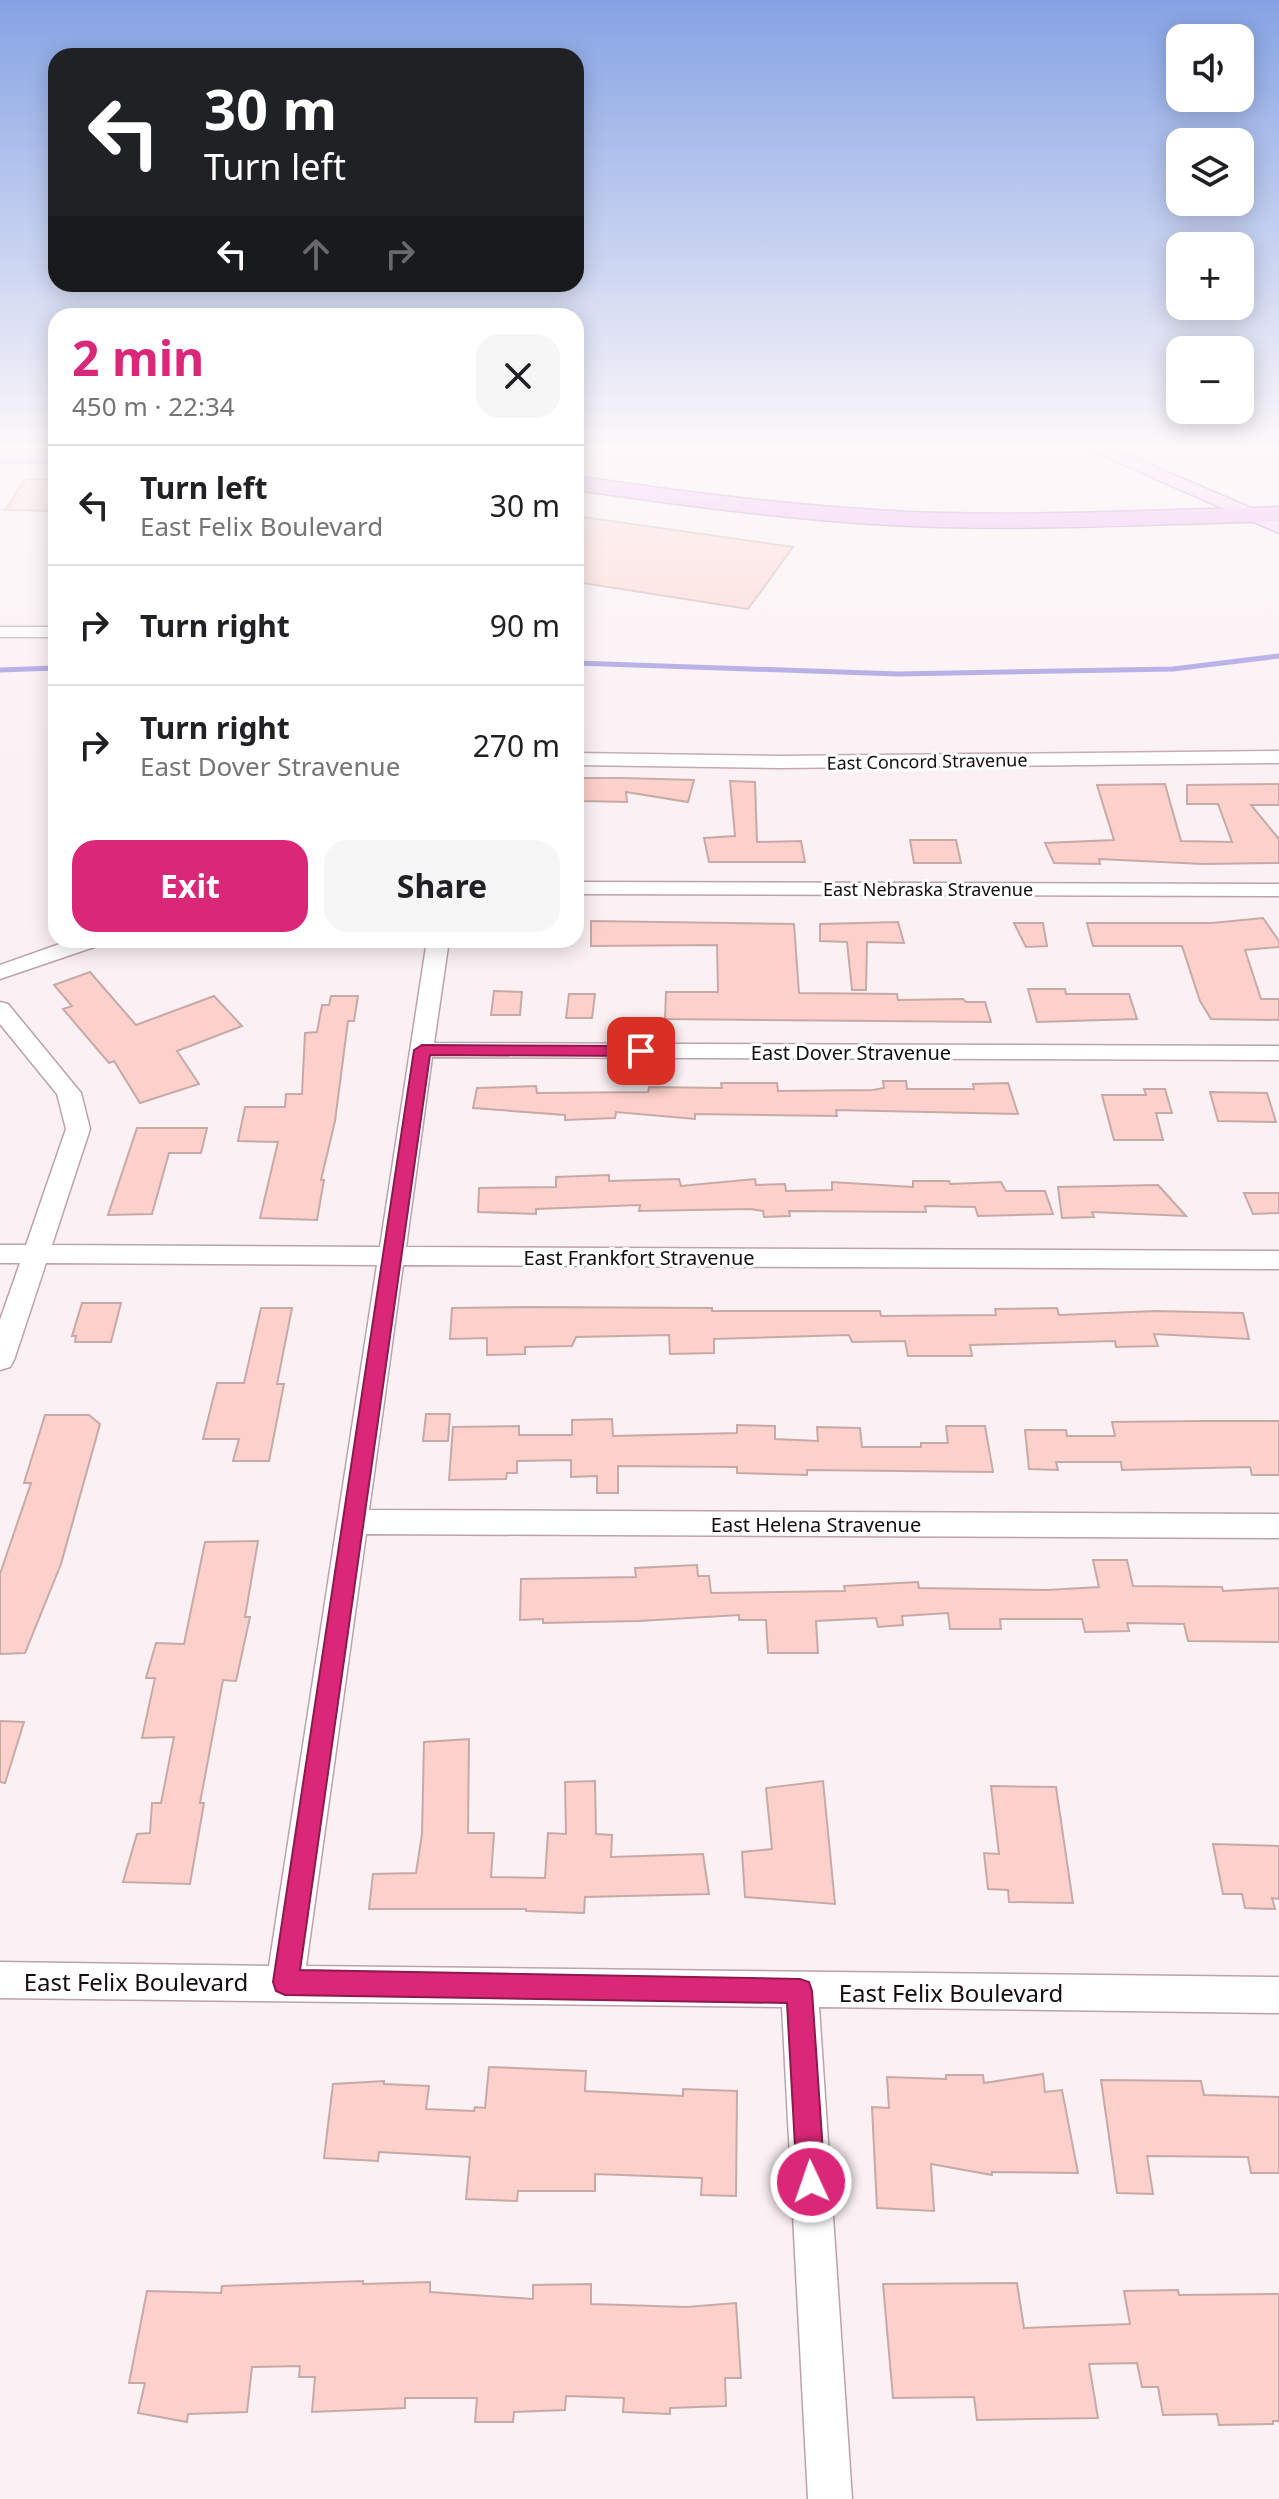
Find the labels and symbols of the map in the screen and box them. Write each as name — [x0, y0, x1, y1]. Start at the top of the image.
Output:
street label: East Concord Stravenue — [826, 747, 1028, 775]
street label: East Nebraska Stravenue — [823, 877, 1033, 901]
pin — [607, 1017, 675, 1085]
street label: East Dover Stravenue — [751, 1039, 951, 1066]
street label: East Frankfort Stravenue — [523, 1244, 755, 1271]
street label: East Helena Stravenue — [711, 1511, 921, 1538]
street label: East Felix Boulevard — [24, 1965, 248, 1998]
street label: East Felix Boulevard — [839, 1976, 1063, 2009]
position arrow — [769, 2140, 853, 2224]

